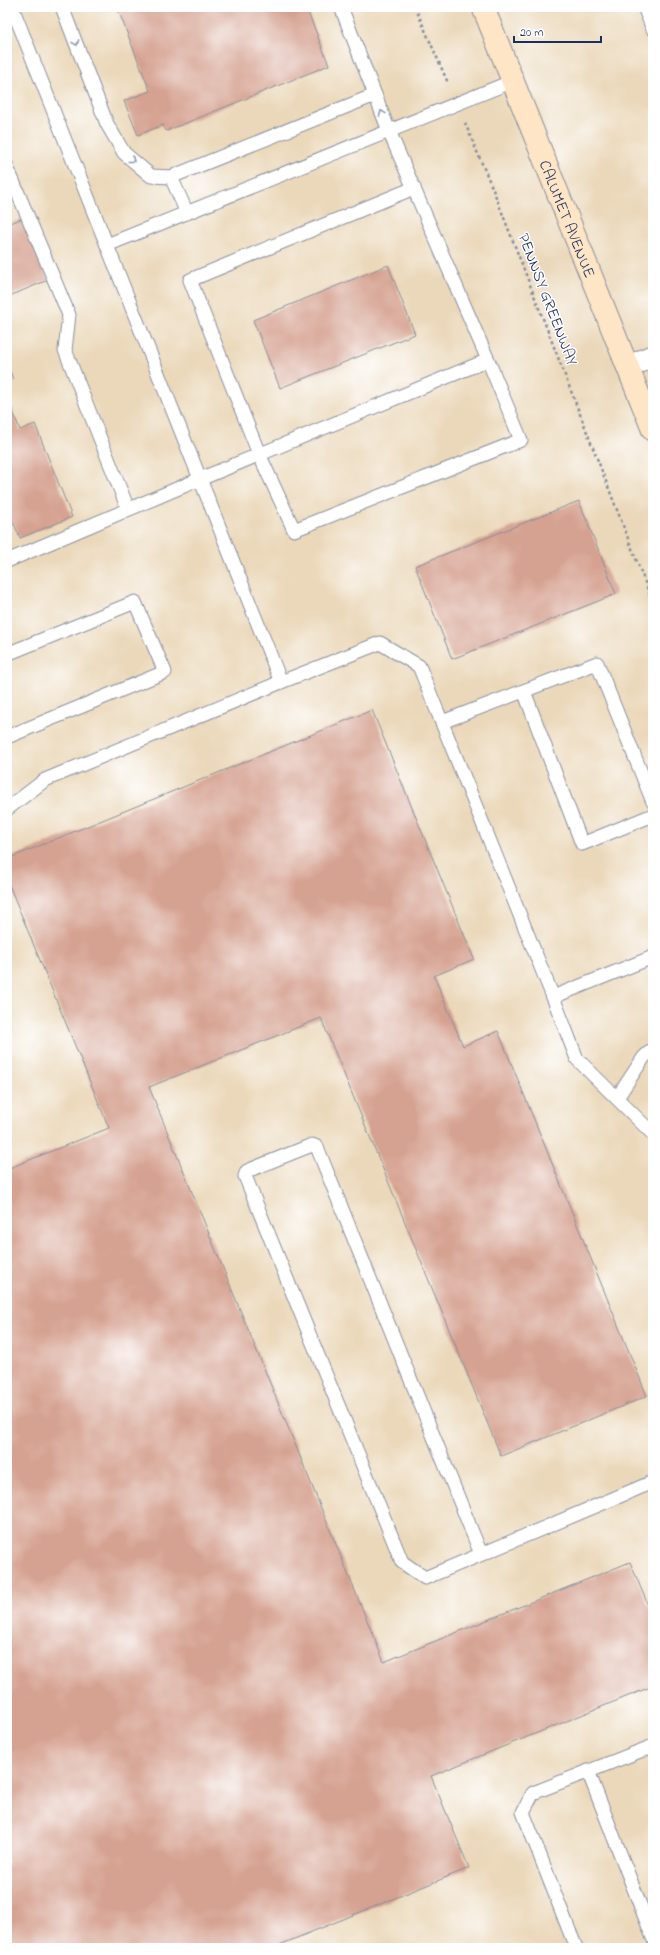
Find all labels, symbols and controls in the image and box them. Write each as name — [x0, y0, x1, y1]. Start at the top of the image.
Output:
scale bar — [514, 18, 601, 44]
text: 20 m — [520, 24, 543, 42]
one-way arrow — [72, 40, 80, 47]
one-way arrow — [379, 110, 387, 117]
one-way arrow — [127, 155, 134, 162]
street label: CALUMET AVENUE — [532, 157, 601, 282]
street label: PENNSY GREENWAY — [511, 230, 584, 370]

